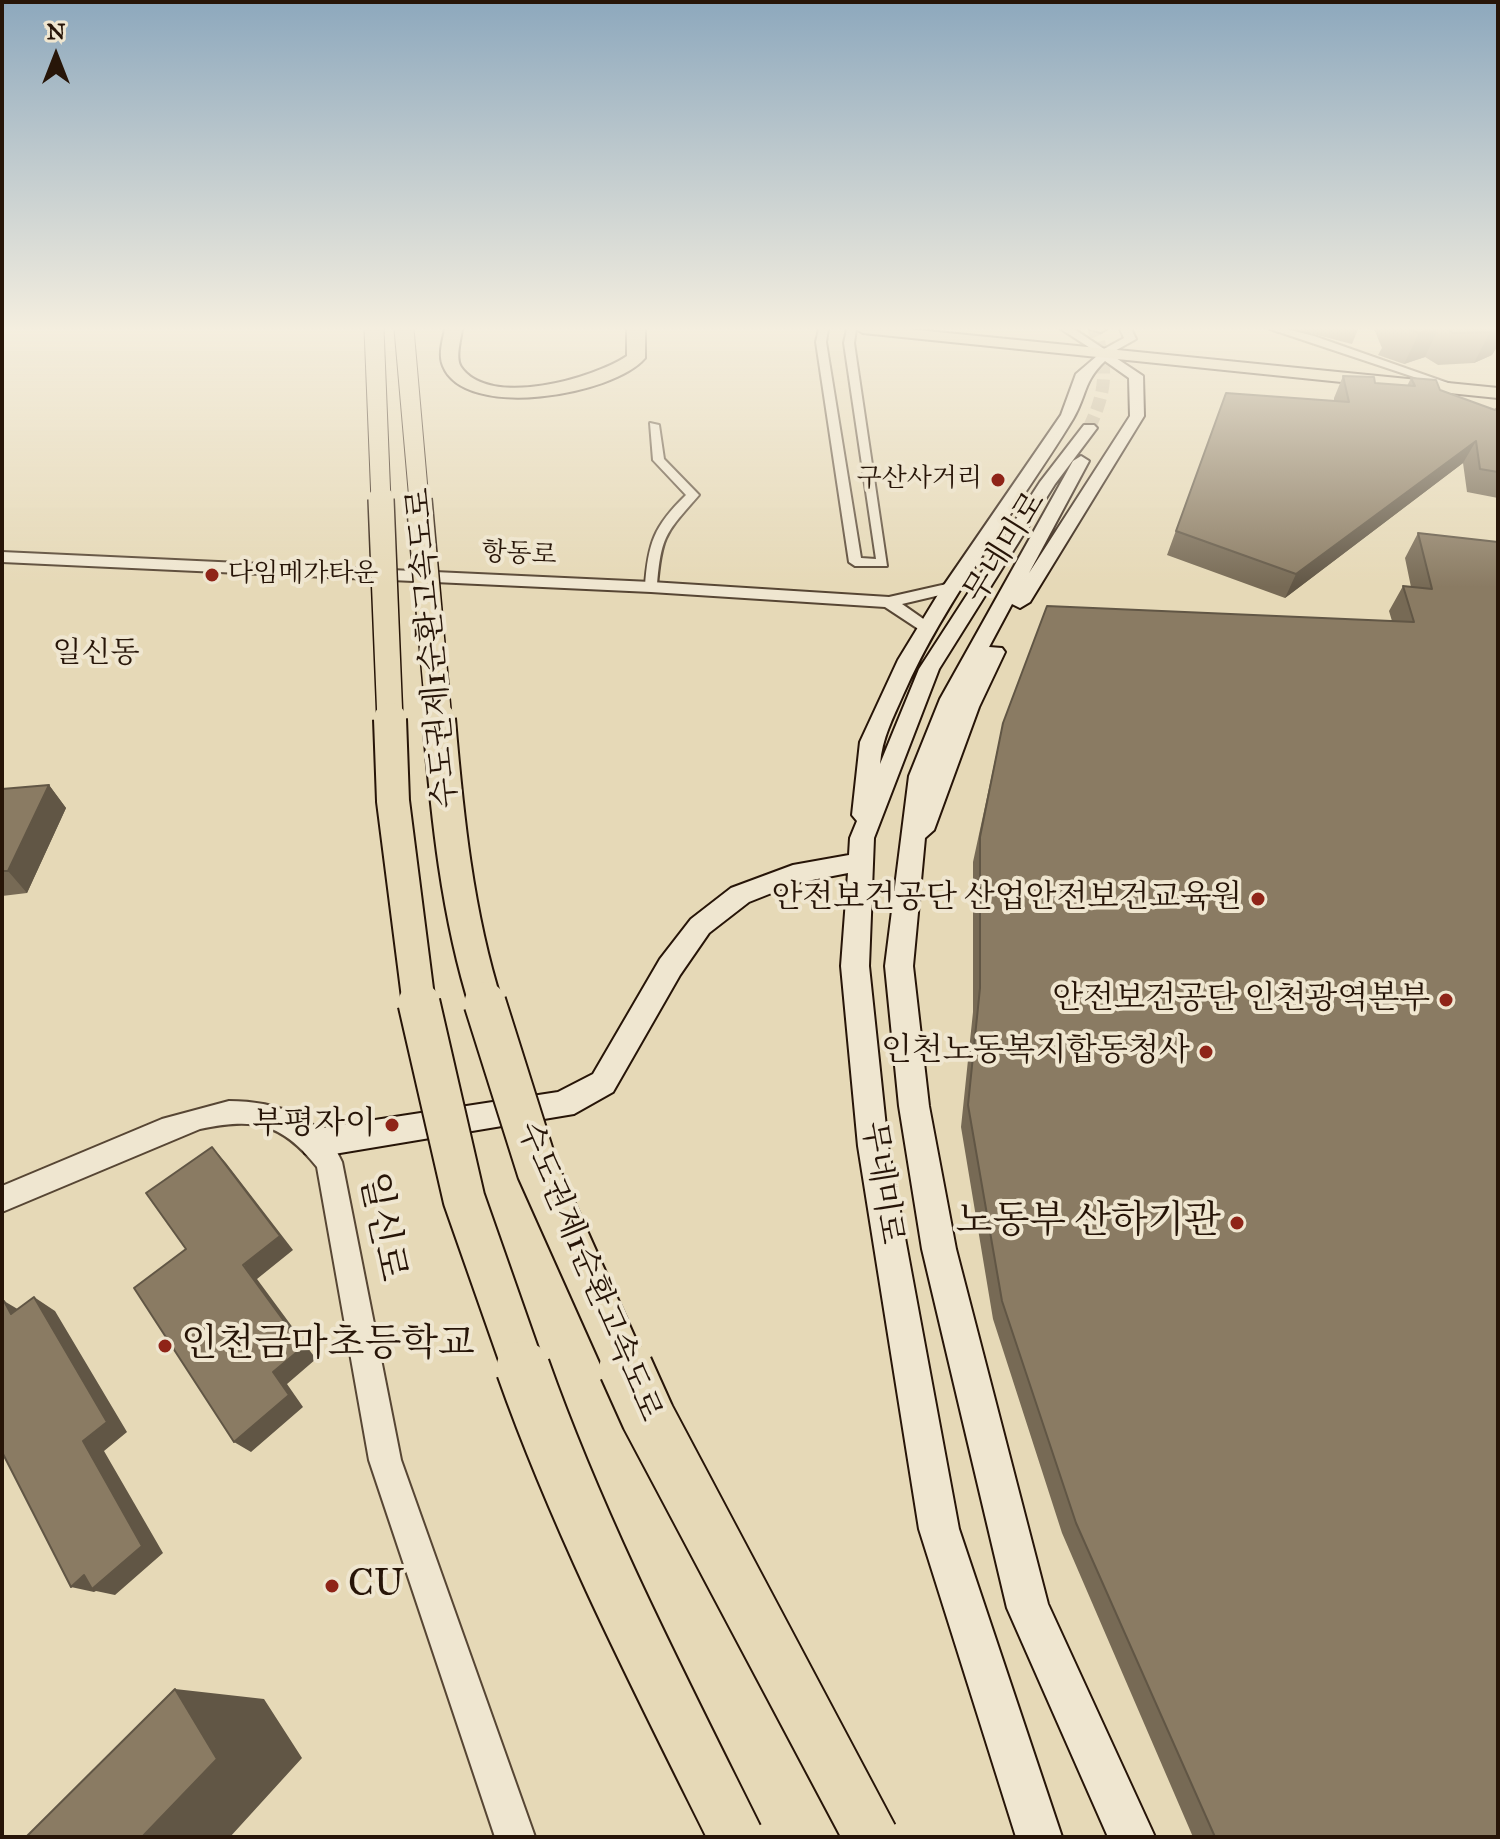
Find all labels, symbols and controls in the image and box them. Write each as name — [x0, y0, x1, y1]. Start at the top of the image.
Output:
north arrow — [16, 16, 96, 96]
text: N — [47, 18, 65, 45]
place label: 구산사거리 — [856, 464, 982, 496]
marker: 구산사거리 — [989, 471, 1007, 489]
street label: 무네미로 — [957, 485, 1055, 611]
street label: 수도권제1순환고속도로 — [401, 486, 467, 810]
street label: 항동로 — [481, 537, 557, 573]
place label: 다임메가타운 — [228, 559, 379, 591]
marker: 다임메가타운 — [203, 566, 221, 584]
district label: 일신동 — [53, 637, 139, 673]
place label: 안전보건공단 산업안전보건교육원 — [771, 880, 1242, 918]
marker: 안전보건공단 산업안전보건교육원 — [1249, 890, 1267, 908]
place label: 안전보건공단 인천광역본부 — [1052, 981, 1430, 1019]
marker: 안전보건공단 인천광역본부 — [1437, 991, 1455, 1009]
place label: 인천노동복지합동청사 — [881, 1033, 1190, 1071]
marker: 인천노동복지합동청사 — [1197, 1043, 1215, 1061]
place label: 부평자이 — [252, 1106, 376, 1144]
marker: 부평자이 — [383, 1116, 401, 1134]
street label: 수도권제1순환고속도로 — [507, 1116, 669, 1428]
street label: 무네미로 — [852, 1119, 910, 1247]
street label: 일신로 — [348, 1169, 414, 1285]
place label: 노동부 산하기관 — [956, 1200, 1221, 1246]
marker: 노동부 산하기관 — [1228, 1214, 1246, 1232]
place label: 인천금마초등학교 — [181, 1323, 475, 1369]
marker: 인천금마초등학교 — [156, 1337, 174, 1355]
place label: CU — [348, 1563, 404, 1609]
marker: CU — [323, 1577, 341, 1595]

